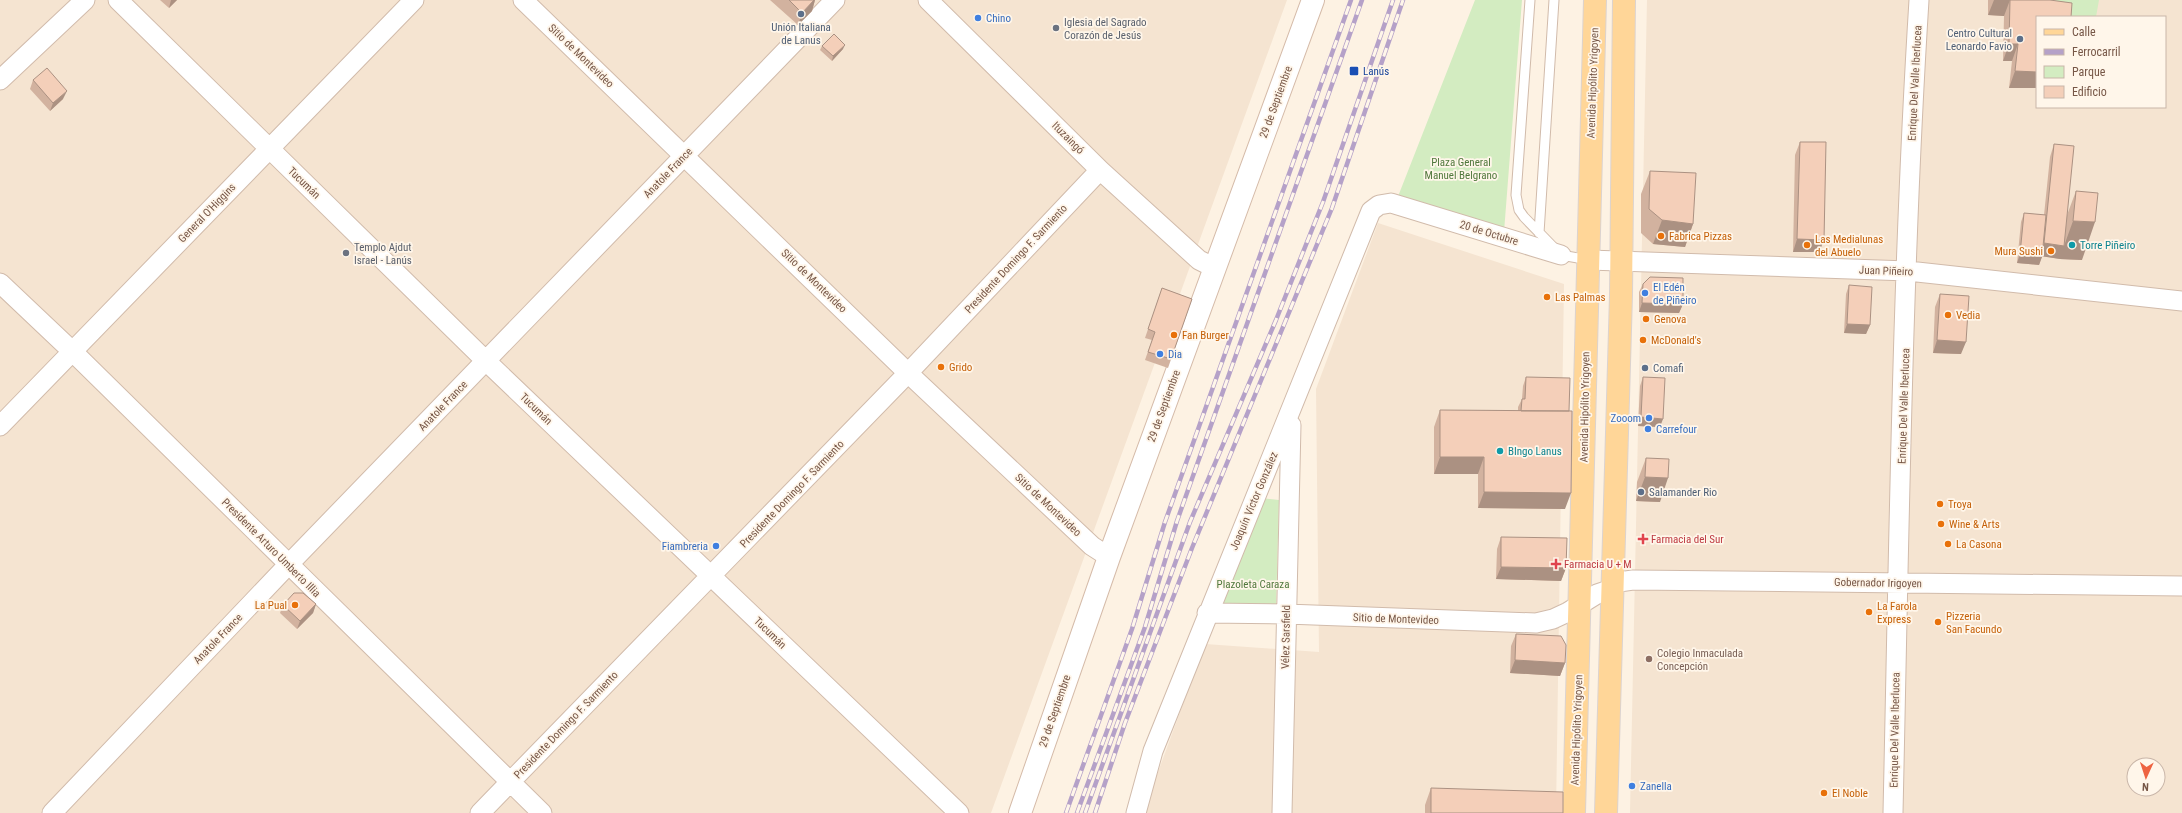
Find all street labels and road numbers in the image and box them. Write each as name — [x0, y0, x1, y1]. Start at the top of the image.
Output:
street label: Sitio de Montevideo — [546, 21, 617, 91]
street label: Enrique Del Valle Iberlucea — [1905, 25, 1925, 141]
street label: Avenida Hipólito Yrigoyen — [1585, 27, 1601, 139]
street label: 29 de Septiembre — [1257, 64, 1295, 140]
street label: Ituzaingó — [1049, 119, 1087, 157]
street label: Anatole France — [641, 145, 695, 201]
street label: Tucumán — [285, 164, 323, 202]
street label: General O'Higgins — [176, 181, 238, 245]
street label: Presidente Domingo F. Sarmiento — [962, 202, 1070, 316]
street label: 20 de Octubre — [1458, 218, 1520, 248]
street label: Sitio de Montevideo — [779, 246, 850, 316]
street label: Juan Piñeiro — [1859, 264, 1914, 278]
street label: Enrique Del Valle Iberlucea — [1895, 348, 1913, 464]
street label: Avenida Hipólito Yrigoyen — [1578, 351, 1592, 463]
street label: 29 de Septiembre — [1145, 368, 1183, 444]
street label: Anatole France — [416, 378, 470, 434]
street label: Tucumán — [517, 390, 555, 428]
street label: Presidente Domingo F. Sarmiento — [737, 437, 847, 550]
street label: Joaquín Víctor González — [1227, 450, 1281, 552]
street label: Sitio de Montevideo — [1012, 471, 1084, 539]
street label: Presidente Arturo Umberto Illia — [219, 496, 323, 600]
street label: Gobernador Irigoyen — [1834, 576, 1922, 590]
street label: Vélez Sarsfield — [1279, 605, 1293, 669]
street label: Anatole France — [191, 611, 245, 667]
street label: Sitio de Montevideo — [1353, 611, 1440, 627]
street label: Tucumán — [751, 614, 789, 652]
street label: Presidente Domingo F. Sarmiento — [511, 668, 621, 781]
street label: Enrique Del Valle Iberlucea — [1887, 672, 1903, 788]
street label: 29 de Septiembre — [1037, 673, 1073, 749]
street label: Avenida Hipólito Yrigoyen — [1569, 674, 1585, 786]

